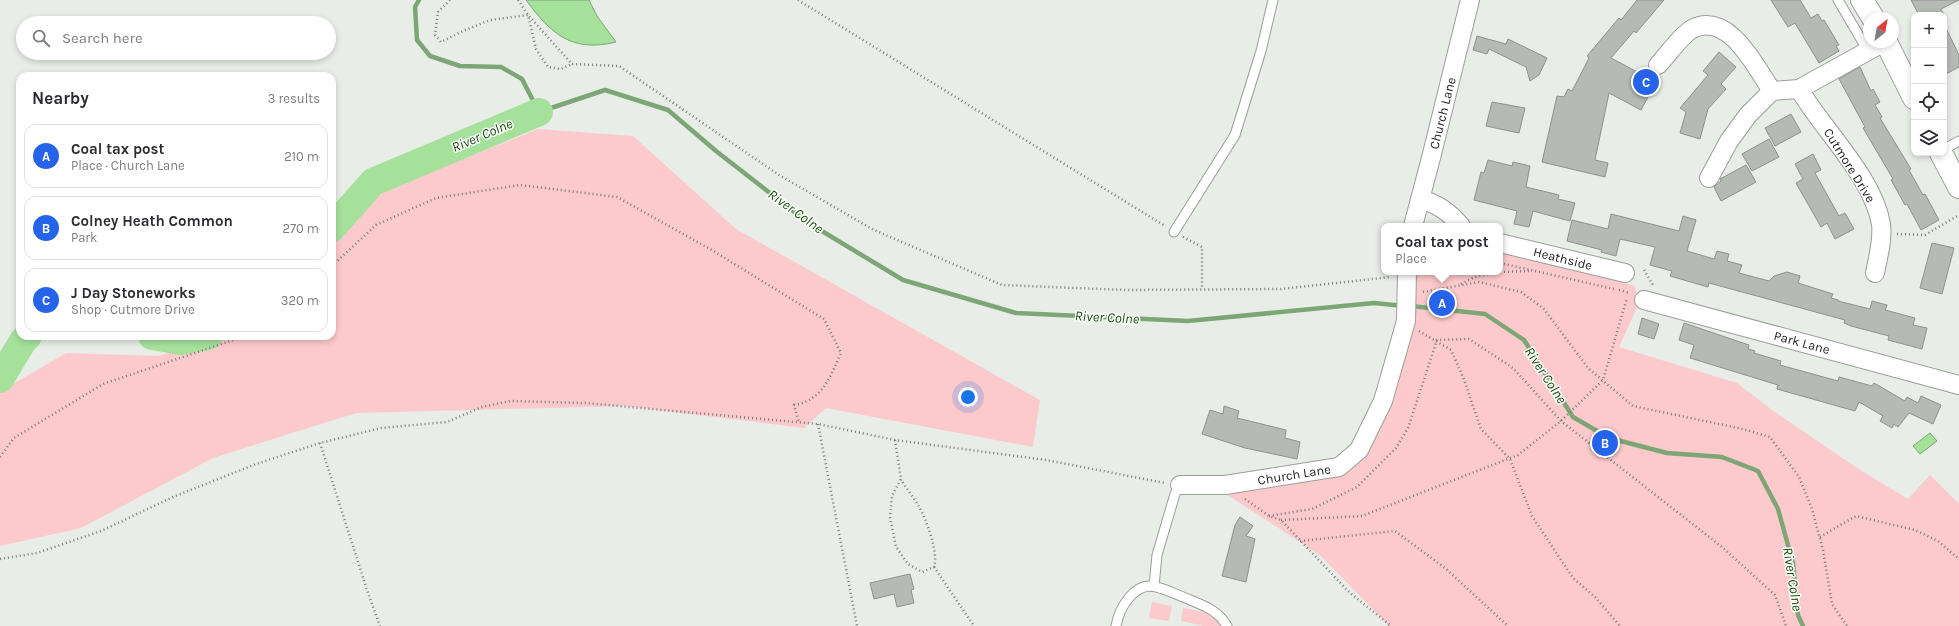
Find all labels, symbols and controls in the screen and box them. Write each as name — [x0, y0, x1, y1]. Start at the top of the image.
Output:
north arrow — [1863, 12, 1899, 48]
map controls — [1911, 12, 1947, 156]
button: + — [1911, 12, 1947, 48]
search box — [16, 16, 336, 60]
icon: search — [30, 27, 52, 49]
text: Search here — [62, 29, 143, 47]
button: − — [1911, 48, 1947, 84]
pin: C — [1633, 67, 1659, 97]
street label: Church Lane — [1426, 75, 1459, 151]
button: locate — [1911, 84, 1947, 120]
text: Nearby — [32, 88, 89, 108]
text: 3 results — [268, 91, 320, 106]
water label: River Colne — [449, 115, 516, 156]
button: layers — [1911, 120, 1947, 156]
street label: Cutmore Drive — [1821, 125, 1879, 205]
text: Coal tax post — [71, 140, 164, 158]
text: A — [42, 149, 50, 164]
text: 210 m — [284, 149, 319, 164]
text: Place · Church Lane — [71, 158, 185, 173]
water label: River Colne — [765, 186, 827, 237]
text: Colney Heath Common — [71, 212, 233, 230]
text: B — [42, 221, 50, 236]
text: 270 m — [282, 221, 319, 236]
popup — [1381, 223, 1503, 275]
text: Park — [71, 230, 97, 245]
text: Coal tax post — [1395, 233, 1489, 251]
street label: Heathside — [1532, 244, 1594, 273]
text: Place — [1395, 251, 1427, 266]
text: J Day Stoneworks — [71, 284, 196, 302]
pin: A — [1429, 288, 1455, 318]
text: C — [42, 293, 50, 308]
text: 320 m — [281, 293, 319, 308]
text: Shop · Cutmore Drive — [71, 302, 195, 317]
water label: River Colne — [1074, 307, 1140, 328]
street label: Park Lane — [1772, 328, 1832, 357]
water label: River Colne — [1521, 344, 1571, 407]
your location — [958, 387, 978, 407]
pin: B — [1592, 428, 1618, 458]
street label: Church Lane — [1256, 461, 1332, 488]
water label: River Colne — [1779, 546, 1806, 613]

